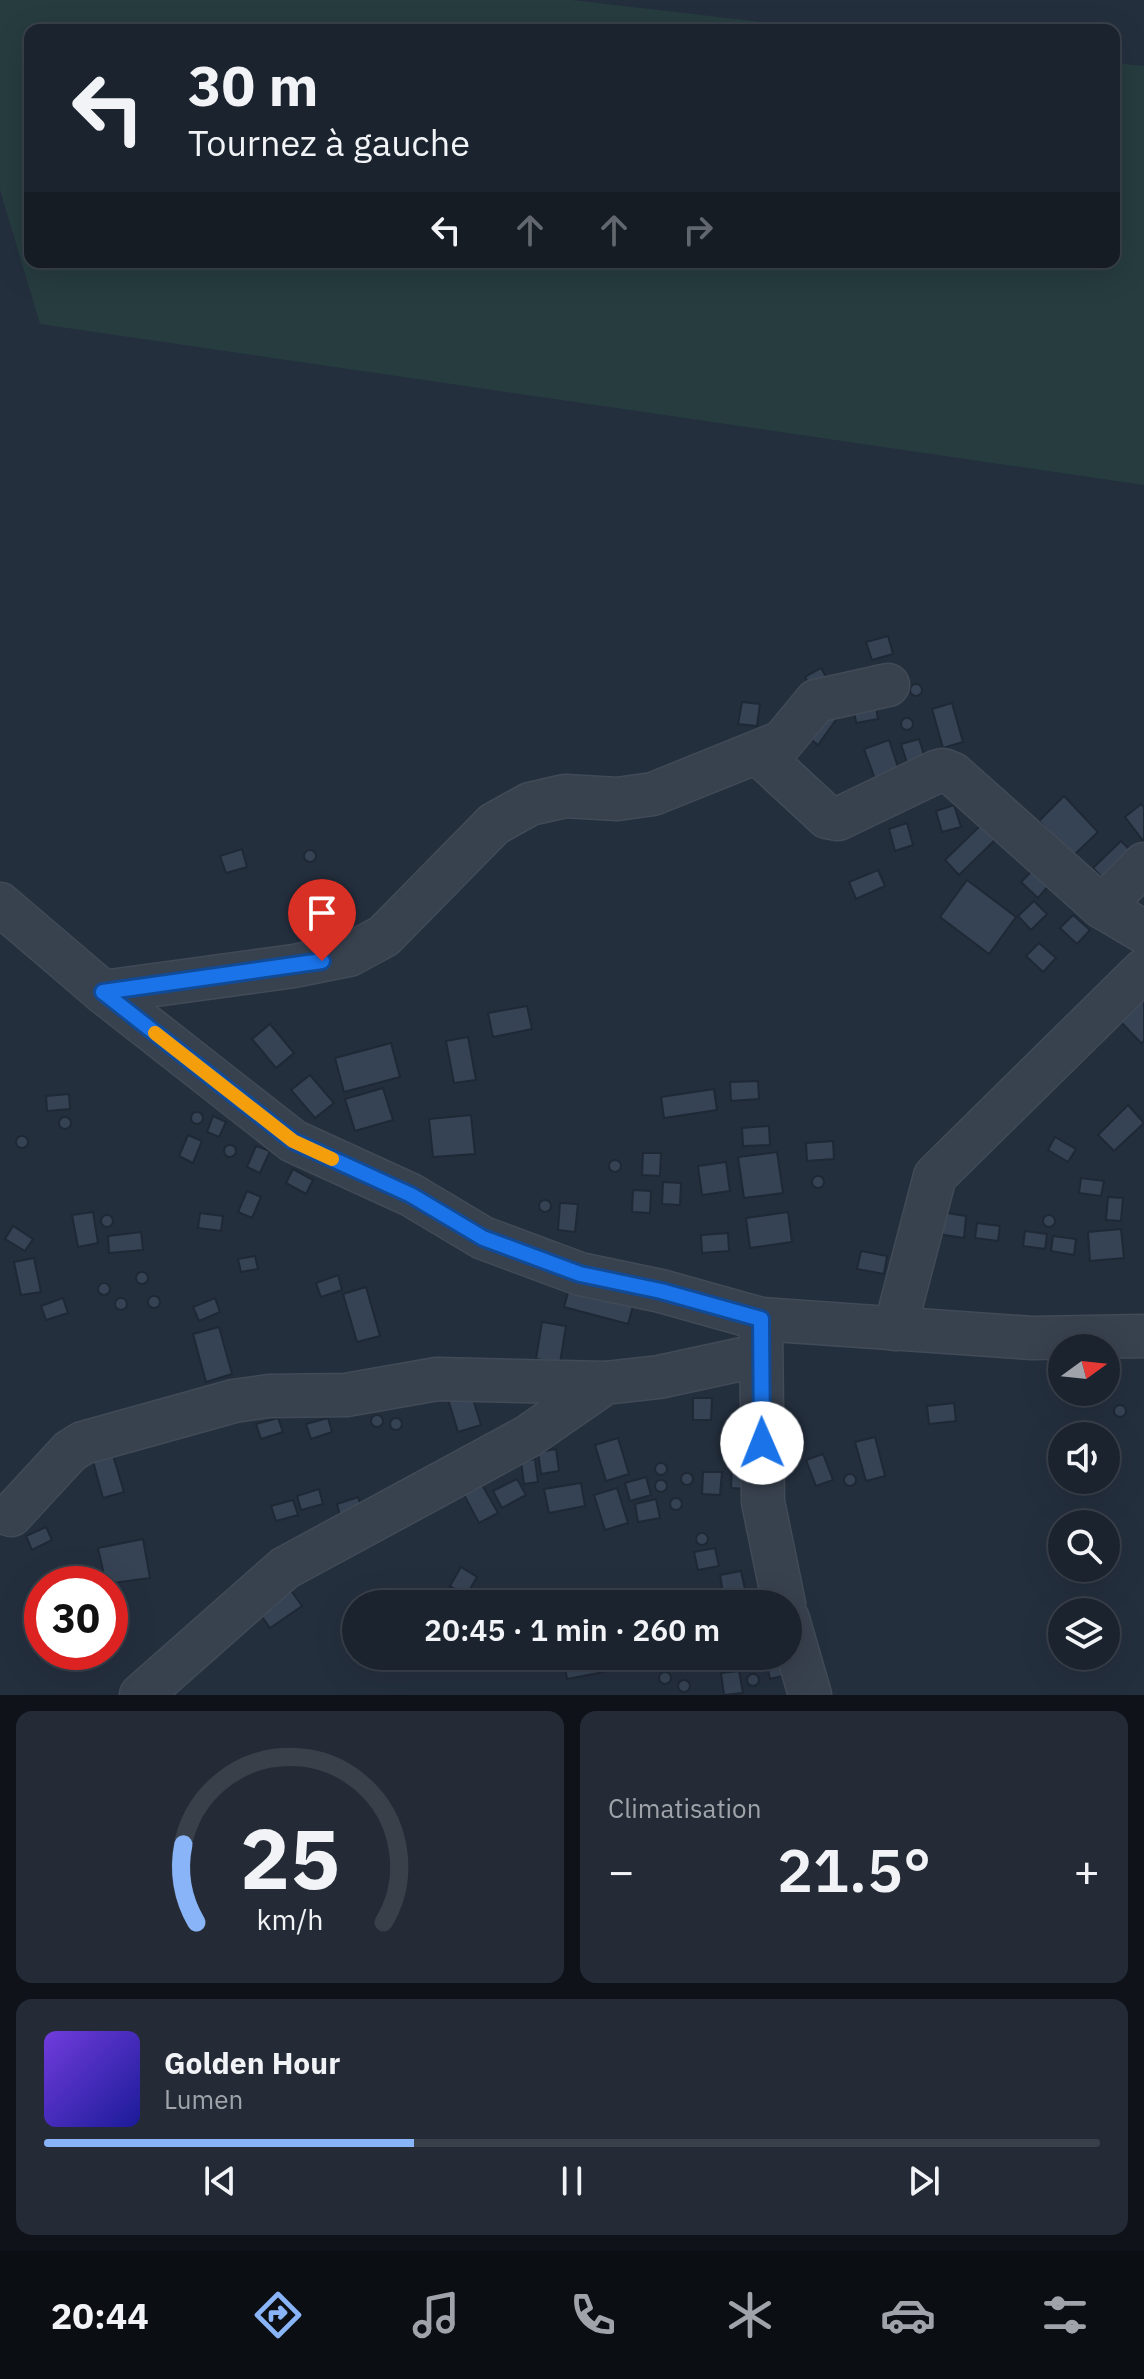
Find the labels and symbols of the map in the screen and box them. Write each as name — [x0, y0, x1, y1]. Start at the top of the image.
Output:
pin — [288, 879, 356, 961]
north arrow — [1048, 1334, 1120, 1406]
position arrow — [720, 1401, 804, 1485]
speed limit sign: 30 — [24, 1566, 128, 1670]

